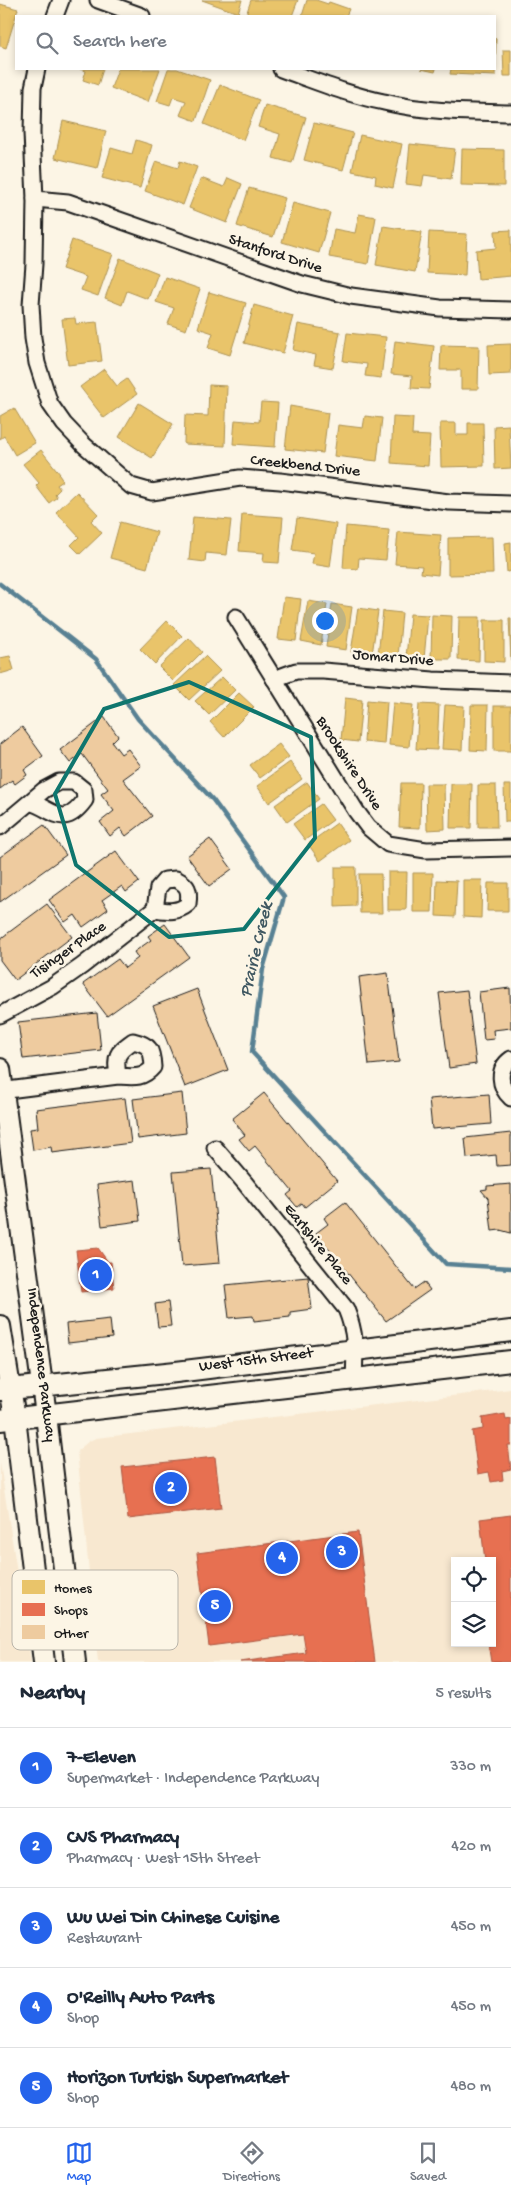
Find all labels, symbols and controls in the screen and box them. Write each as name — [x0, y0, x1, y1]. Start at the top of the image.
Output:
search box — [15, 15, 496, 70]
icon: search — [33, 29, 61, 57]
text: Search here — [73, 31, 167, 54]
street label: Stanford Drive — [226, 231, 325, 279]
street label: Creekbend Drive — [249, 452, 362, 482]
your location — [312, 608, 338, 634]
street label: Jomar Drive — [352, 646, 435, 672]
street label: Brookshire Drive — [310, 713, 386, 815]
water label: Prairie Creek — [236, 899, 279, 1000]
street label: Tisinger Place — [27, 917, 111, 985]
street label: Earlshire Place — [279, 1201, 356, 1290]
pin: 1 — [80, 1256, 112, 1294]
street label: Independence Parkway — [21, 1287, 59, 1443]
street label: West 15th Street — [198, 1344, 315, 1377]
pin: 2 — [155, 1469, 187, 1507]
pin: 3 — [326, 1533, 358, 1571]
pin: 4 — [266, 1539, 298, 1577]
map controls — [451, 1557, 496, 1647]
button: locate — [451, 1557, 496, 1602]
legend — [12, 1570, 178, 1650]
text: Homes — [54, 1581, 92, 1598]
pin: 5 — [199, 1587, 231, 1625]
button: layers — [451, 1602, 496, 1647]
text: Shops — [54, 1603, 88, 1620]
text: Other — [54, 1626, 89, 1643]
text: Nearby — [20, 1682, 85, 1707]
text: 5 results — [436, 1685, 491, 1704]
text: 7-Eleven — [67, 1747, 136, 1770]
text: 1 — [33, 1758, 39, 1777]
text: 330 m — [450, 1758, 491, 1777]
text: Supermarket · Independence Parkway — [67, 1770, 319, 1789]
text: CVS Pharmacy — [67, 1827, 179, 1850]
text: 2 — [32, 1838, 40, 1857]
text: 420 m — [451, 1838, 491, 1857]
text: Pharmacy · West 15th Street — [67, 1850, 260, 1869]
text: Wu Wei Din Chinese Cuisine — [67, 1907, 279, 1930]
text: 3 — [32, 1918, 40, 1937]
text: 450 m — [451, 1918, 491, 1937]
text: Restaurant — [67, 1930, 141, 1949]
text: O'Reilly Auto Parts — [67, 1987, 214, 2010]
text: 4 — [32, 1998, 40, 2017]
text: 450 m — [451, 1998, 491, 2017]
text: Shop — [67, 2010, 99, 2029]
text: Horizon Turkish Supermarket — [67, 2067, 288, 2090]
text: 5 — [32, 2078, 40, 2097]
text: 480 m — [450, 2078, 491, 2097]
text: Shop — [67, 2090, 99, 2109]
tab: Map — [65, 2139, 93, 2186]
tab: Directions — [223, 2139, 280, 2186]
tab: Saved — [410, 2139, 446, 2186]

